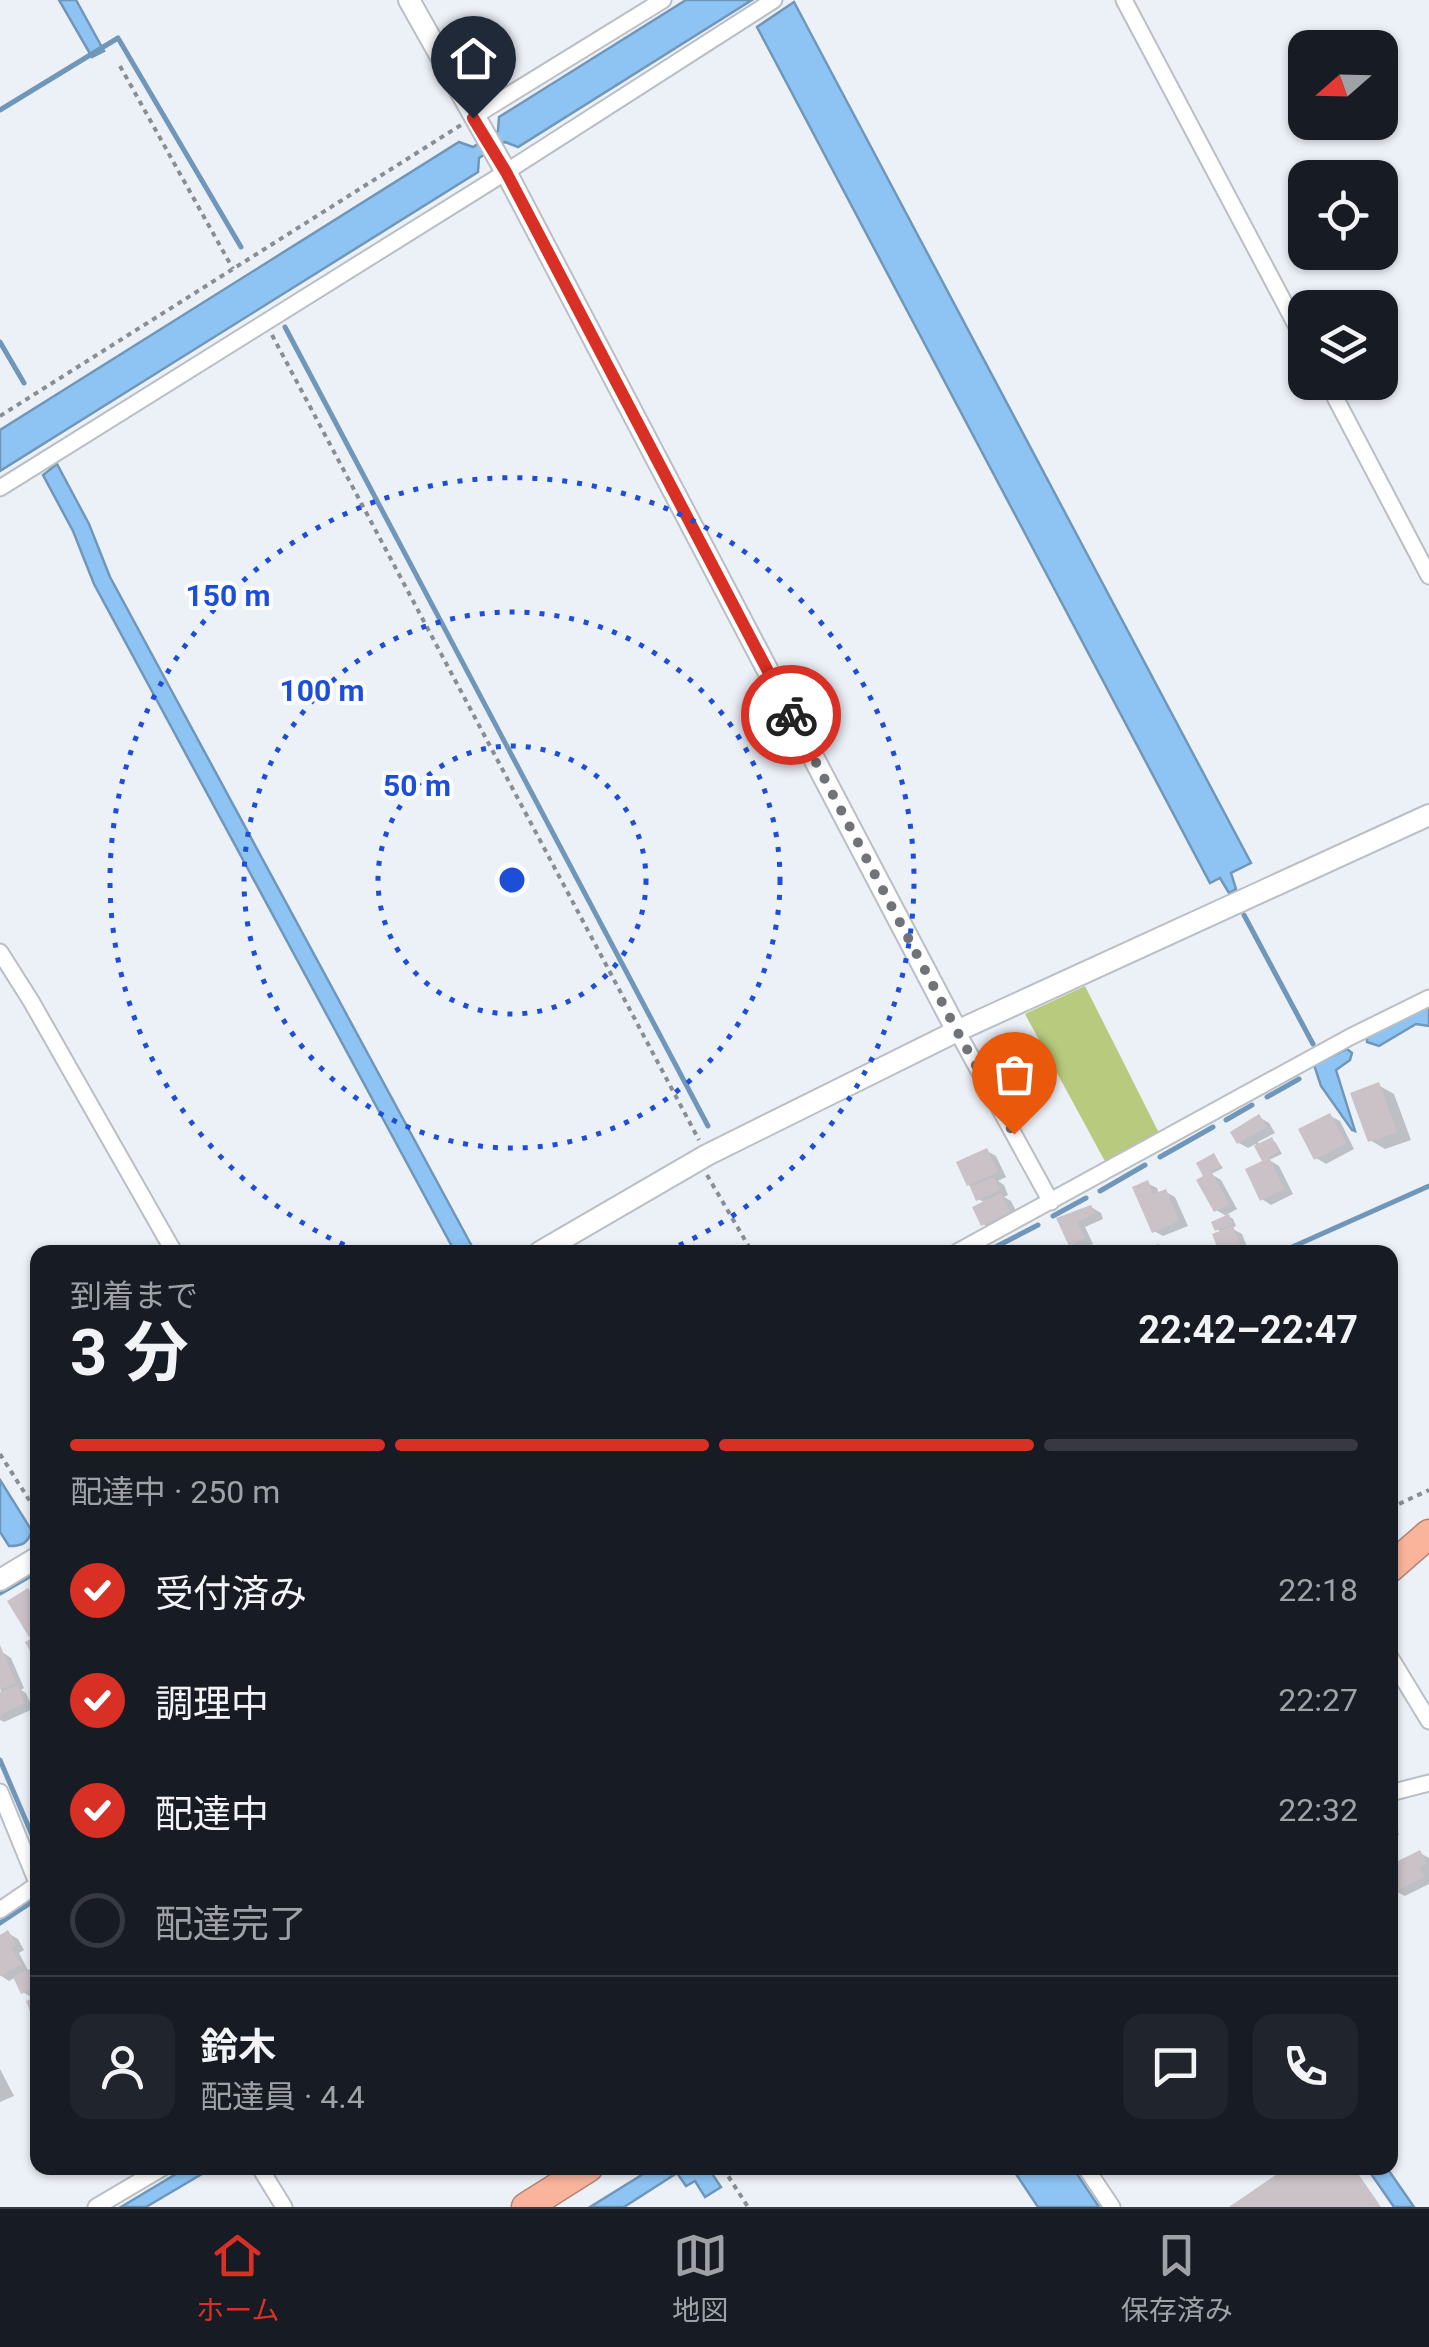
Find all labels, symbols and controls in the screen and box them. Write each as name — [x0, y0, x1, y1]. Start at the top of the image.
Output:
pin — [431, 16, 516, 119]
north arrow — [1288, 30, 1398, 140]
map controls — [1288, 30, 1398, 400]
icon: home — [446, 31, 501, 86]
button: locate — [1288, 160, 1398, 270]
button: layers — [1288, 290, 1398, 400]
text: 150 m — [185, 578, 271, 613]
courier — [741, 665, 841, 765]
text: 100 m — [279, 673, 365, 708]
icon: bike — [764, 688, 819, 743]
text: 50 m — [383, 768, 451, 803]
centre of rings — [494, 862, 530, 898]
pin — [972, 1032, 1057, 1135]
icon: bag — [987, 1047, 1042, 1102]
text: 到着まで — [70, 1277, 198, 1315]
text: 22:42–22:47 — [1138, 1308, 1358, 1352]
text: 3 分 — [70, 1315, 188, 1391]
text: 配達中 · 250 m — [70, 1473, 280, 1511]
icon: check — [70, 1563, 125, 1618]
text: 22:18 — [1278, 1571, 1358, 1609]
text: 受付済み — [155, 1572, 307, 1616]
icon: check — [70, 1673, 125, 1728]
text: 22:27 — [1278, 1681, 1358, 1719]
text: 調理中 — [155, 1682, 269, 1726]
icon: check — [70, 1783, 125, 1838]
text: 22:32 — [1278, 1791, 1358, 1829]
text: 配達中 — [155, 1792, 269, 1836]
text: 配達完了 — [155, 1902, 307, 1946]
button: person — [70, 2014, 175, 2119]
button: chat — [1123, 2014, 1228, 2119]
button: phone — [1253, 2014, 1358, 2119]
text: 鈴木 — [200, 2025, 276, 2069]
text: 配達員 · 4.4 — [200, 2078, 365, 2116]
tab: ホーム — [196, 2228, 279, 2328]
tab: 地図 — [672, 2228, 728, 2328]
tab: 保存済み — [1121, 2228, 1233, 2328]

